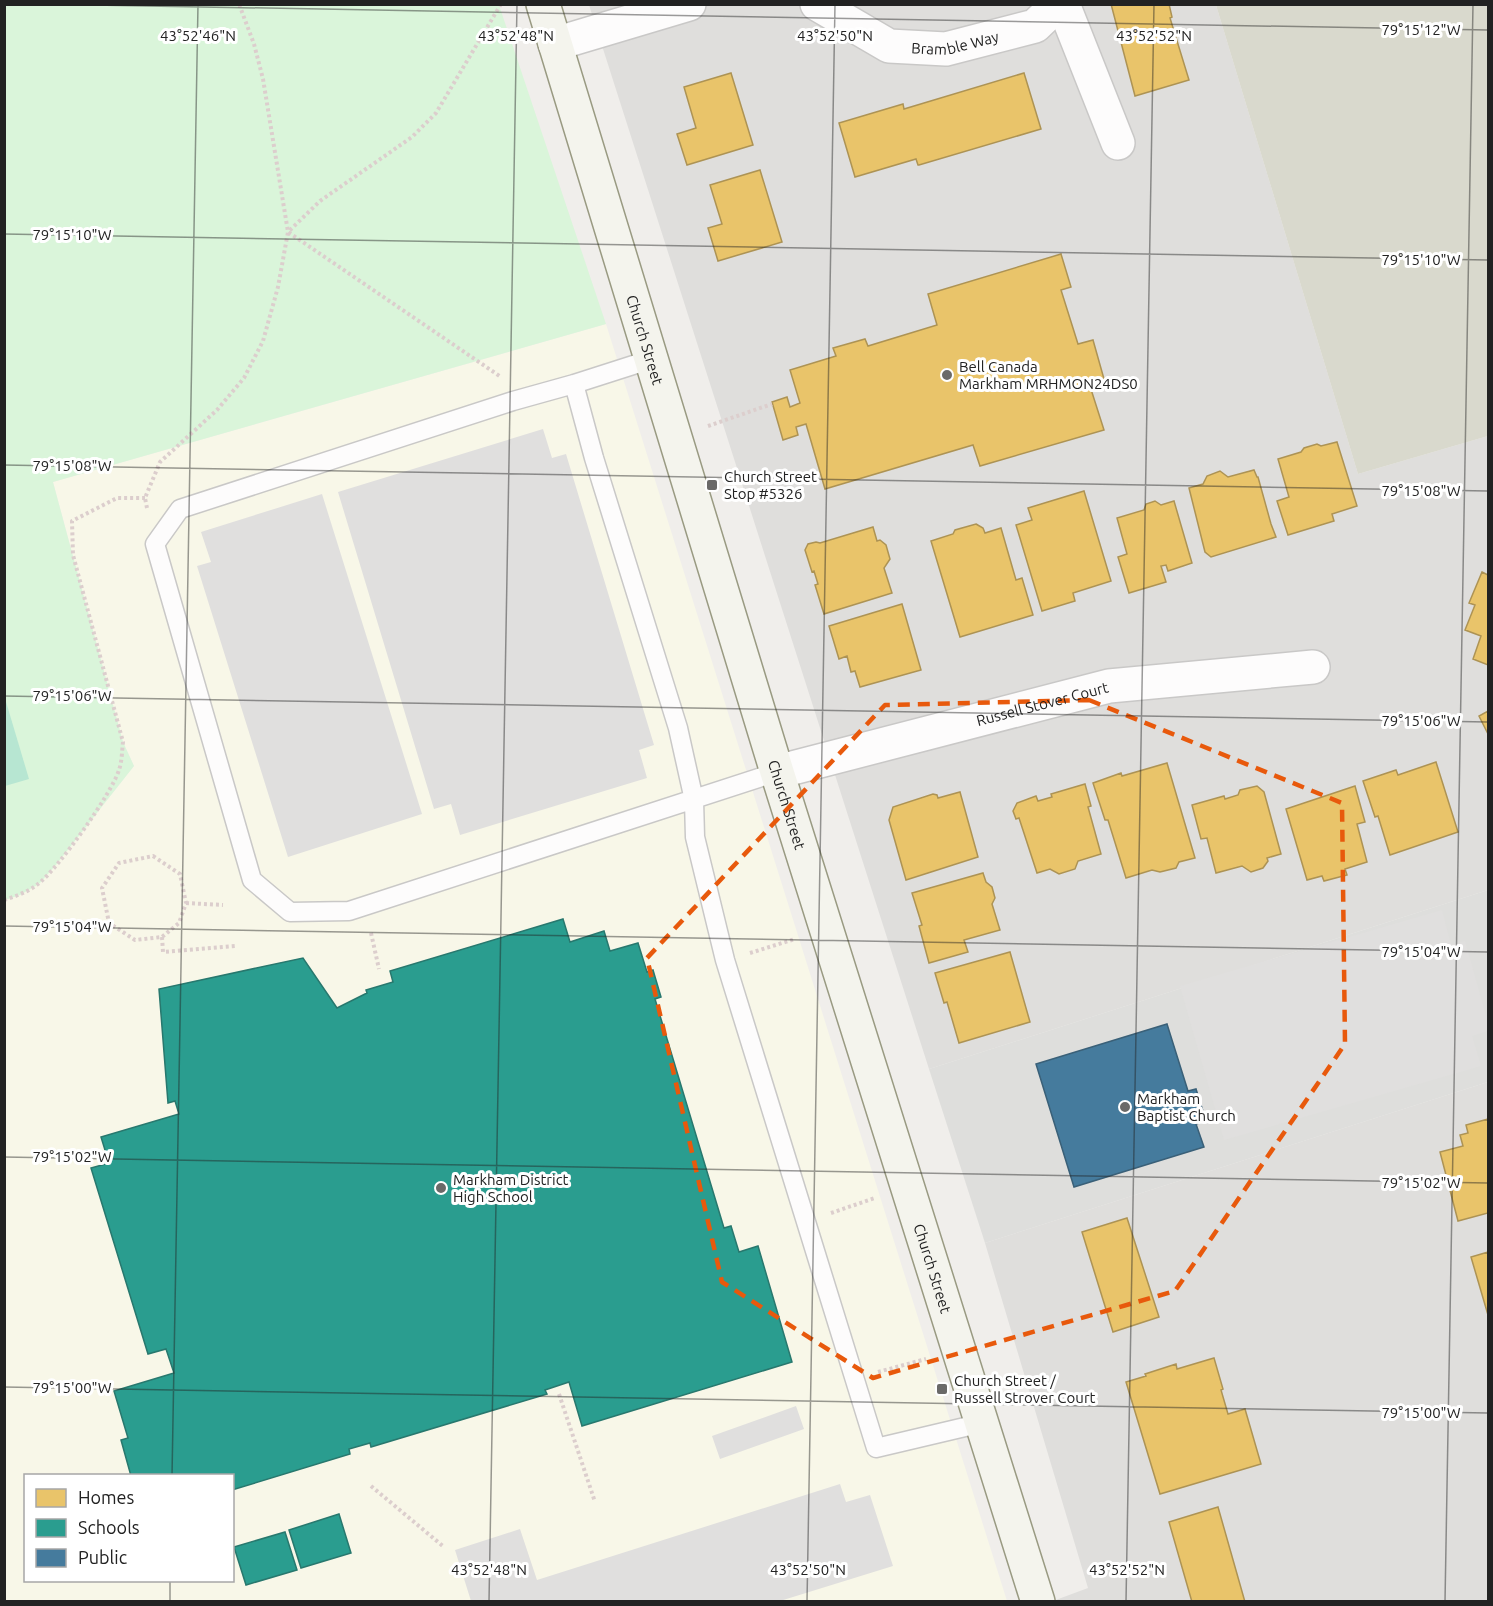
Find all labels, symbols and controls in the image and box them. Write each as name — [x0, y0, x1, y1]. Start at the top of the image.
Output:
text: 79°15'12"W — [1381, 21, 1461, 38]
text: 43°52'46"N — [160, 27, 236, 44]
text: 43°52'48"N — [478, 27, 554, 44]
text: 43°52'50"N — [797, 27, 873, 44]
street label: Bramble Way — [911, 27, 1000, 58]
text: 43°52'52"N — [1116, 27, 1192, 44]
text: 79°15'10"W — [32, 226, 112, 243]
text: 79°15'10"W — [1381, 251, 1461, 268]
street label: Church Street — [624, 293, 667, 387]
place label: Bell Canada Markham MRHMON24DS0 — [959, 358, 1138, 392]
marker: Bell Canada Markham MRHMON24DS0 — [940, 368, 954, 382]
text: 79°15'08"W — [32, 457, 112, 474]
place label: Church Street Stop #5326 — [724, 468, 817, 502]
marker: Church Street Stop #5326 — [705, 478, 719, 492]
text: 79°15'08"W — [1381, 482, 1461, 499]
street label: Russell Stover Court — [974, 678, 1110, 729]
text: 79°15'06"W — [32, 687, 112, 704]
text: 79°15'06"W — [1381, 712, 1461, 729]
street label: Church Street — [765, 758, 809, 852]
text: 79°15'04"W — [32, 918, 112, 935]
text: 79°15'04"W — [1381, 943, 1461, 960]
place label: Markham Baptist Church — [1137, 1090, 1236, 1124]
marker: Markham Baptist Church — [1118, 1100, 1132, 1114]
text: 79°15'02"W — [32, 1148, 112, 1165]
place label: Markham District High School — [453, 1171, 569, 1205]
text: 79°15'02"W — [1381, 1174, 1461, 1191]
marker: Markham District High School — [434, 1181, 448, 1195]
street label: Church Street — [911, 1221, 955, 1315]
place label: Church Street / Russell Strover Court — [954, 1372, 1096, 1406]
text: 79°15'00"W — [32, 1379, 112, 1396]
marker: Church Street / Russell Strover Court — [935, 1382, 949, 1396]
text: 79°15'00"W — [1381, 1404, 1461, 1421]
legend — [24, 1474, 234, 1582]
text: Homes — [78, 1487, 135, 1507]
text: Schools — [78, 1517, 140, 1537]
text: Public — [78, 1547, 127, 1567]
text: 43°52'48"N — [451, 1561, 527, 1578]
text: 43°52'50"N — [770, 1561, 846, 1578]
text: 43°52'52"N — [1089, 1561, 1165, 1578]

